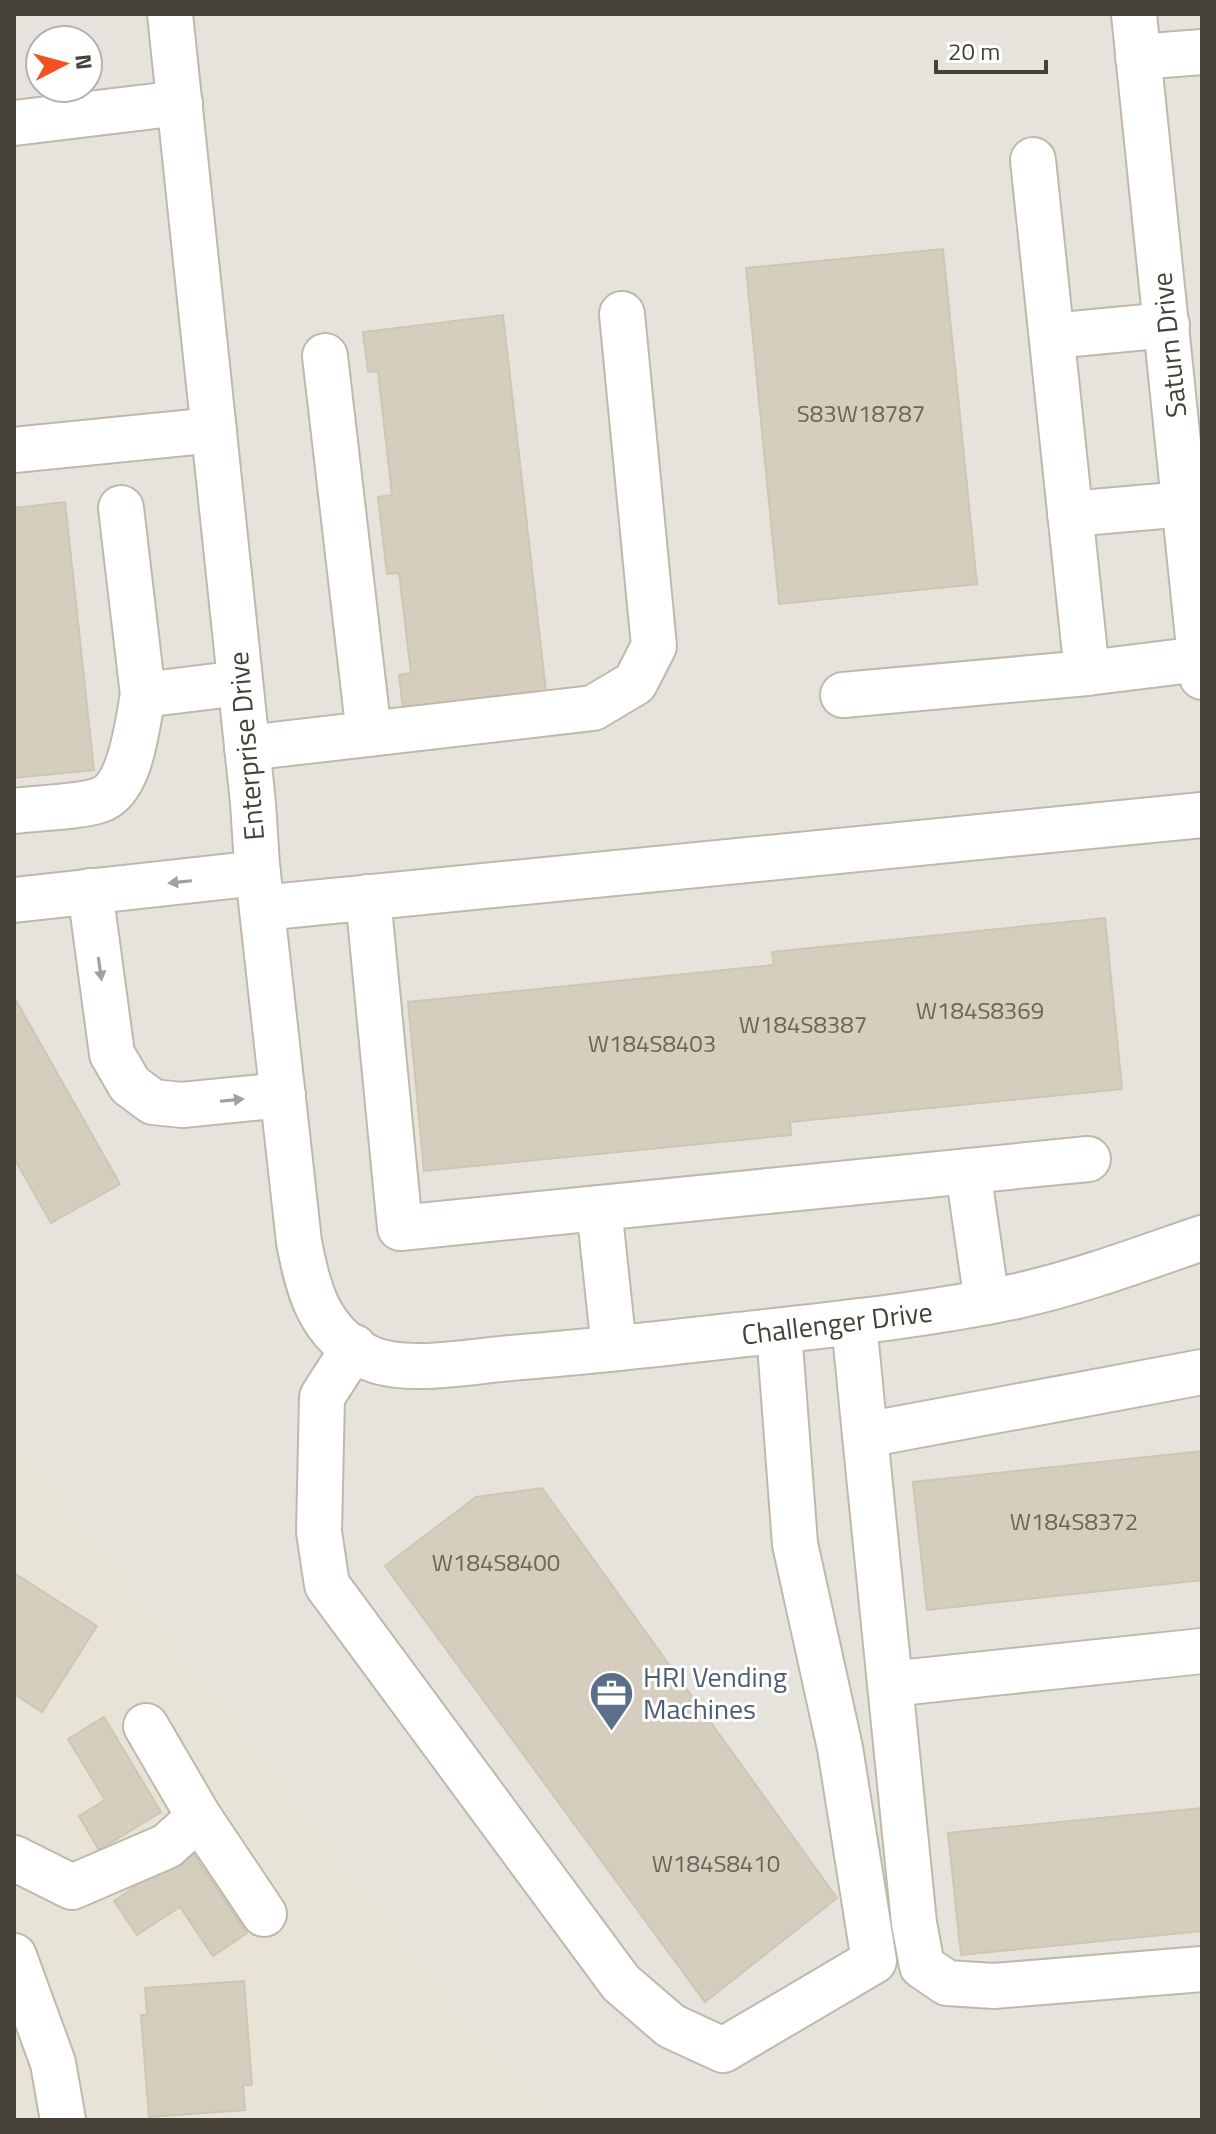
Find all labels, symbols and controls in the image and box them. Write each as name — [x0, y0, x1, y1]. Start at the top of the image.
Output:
north arrow — [24, 24, 104, 104]
scale bar — [936, 24, 1046, 74]
text: 20 m — [948, 33, 1000, 69]
text: N — [66, 53, 102, 71]
street label: Saturn Drive — [1139, 270, 1198, 420]
house number: S83W18787 — [797, 395, 925, 431]
street label: Enterprise Drive — [216, 650, 275, 842]
one-way arrow — [168, 875, 193, 888]
one-way arrow — [94, 957, 107, 982]
house number: W184S8369 — [916, 992, 1044, 1028]
house number: W184S8387 — [739, 1006, 867, 1042]
house number: W184S8403 — [588, 1025, 716, 1061]
one-way arrow — [220, 1094, 245, 1107]
street label: Challenger Drive — [739, 1289, 935, 1356]
house number: W184S8372 — [1010, 1503, 1138, 1539]
house number: W184S8400 — [432, 1544, 560, 1580]
place label: HRI Vending Machines — [643, 1655, 787, 1730]
office icon: HRI Vending Machines — [588, 1669, 636, 1732]
house number: W184S8410 — [652, 1845, 780, 1881]

